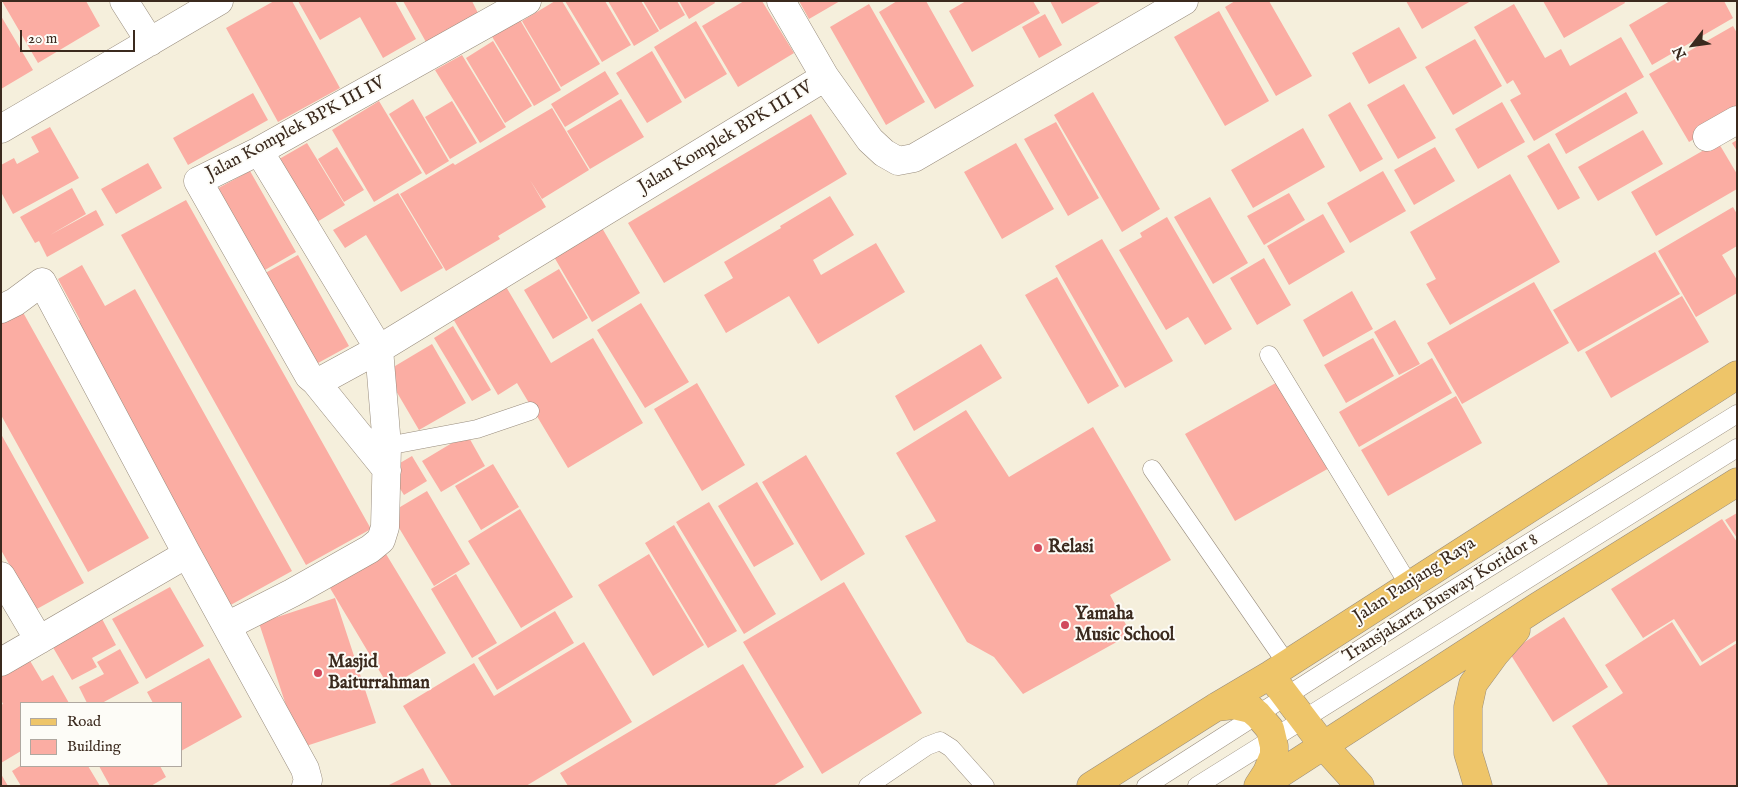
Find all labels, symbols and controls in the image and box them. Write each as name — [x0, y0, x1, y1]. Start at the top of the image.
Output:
scale bar — [22, 20, 138, 52]
north arrow — [1668, 20, 1718, 70]
text: 20 m — [28, 29, 57, 48]
text: N — [1669, 43, 1691, 62]
street label: Jalan Komplek BPK III IV — [203, 73, 389, 185]
street label: Jalan Komplek BPK III IV — [635, 77, 817, 199]
street label: Transjakarta Busway Koridor 8 — [1339, 530, 1543, 668]
street label: Jalan Panjang Raya — [1350, 533, 1480, 629]
place label: Relasi — [1048, 537, 1094, 559]
marker: Relasi — [1032, 542, 1044, 554]
place label: Yamaha Music School — [1075, 604, 1175, 646]
marker: Yamaha Music School — [1059, 619, 1071, 631]
place label: Masjid Baiturrahman — [328, 652, 430, 694]
marker: Masjid Baiturrahman — [312, 667, 324, 679]
legend — [20, 702, 182, 767]
text: Road — [67, 712, 101, 731]
text: Building — [67, 737, 121, 756]

